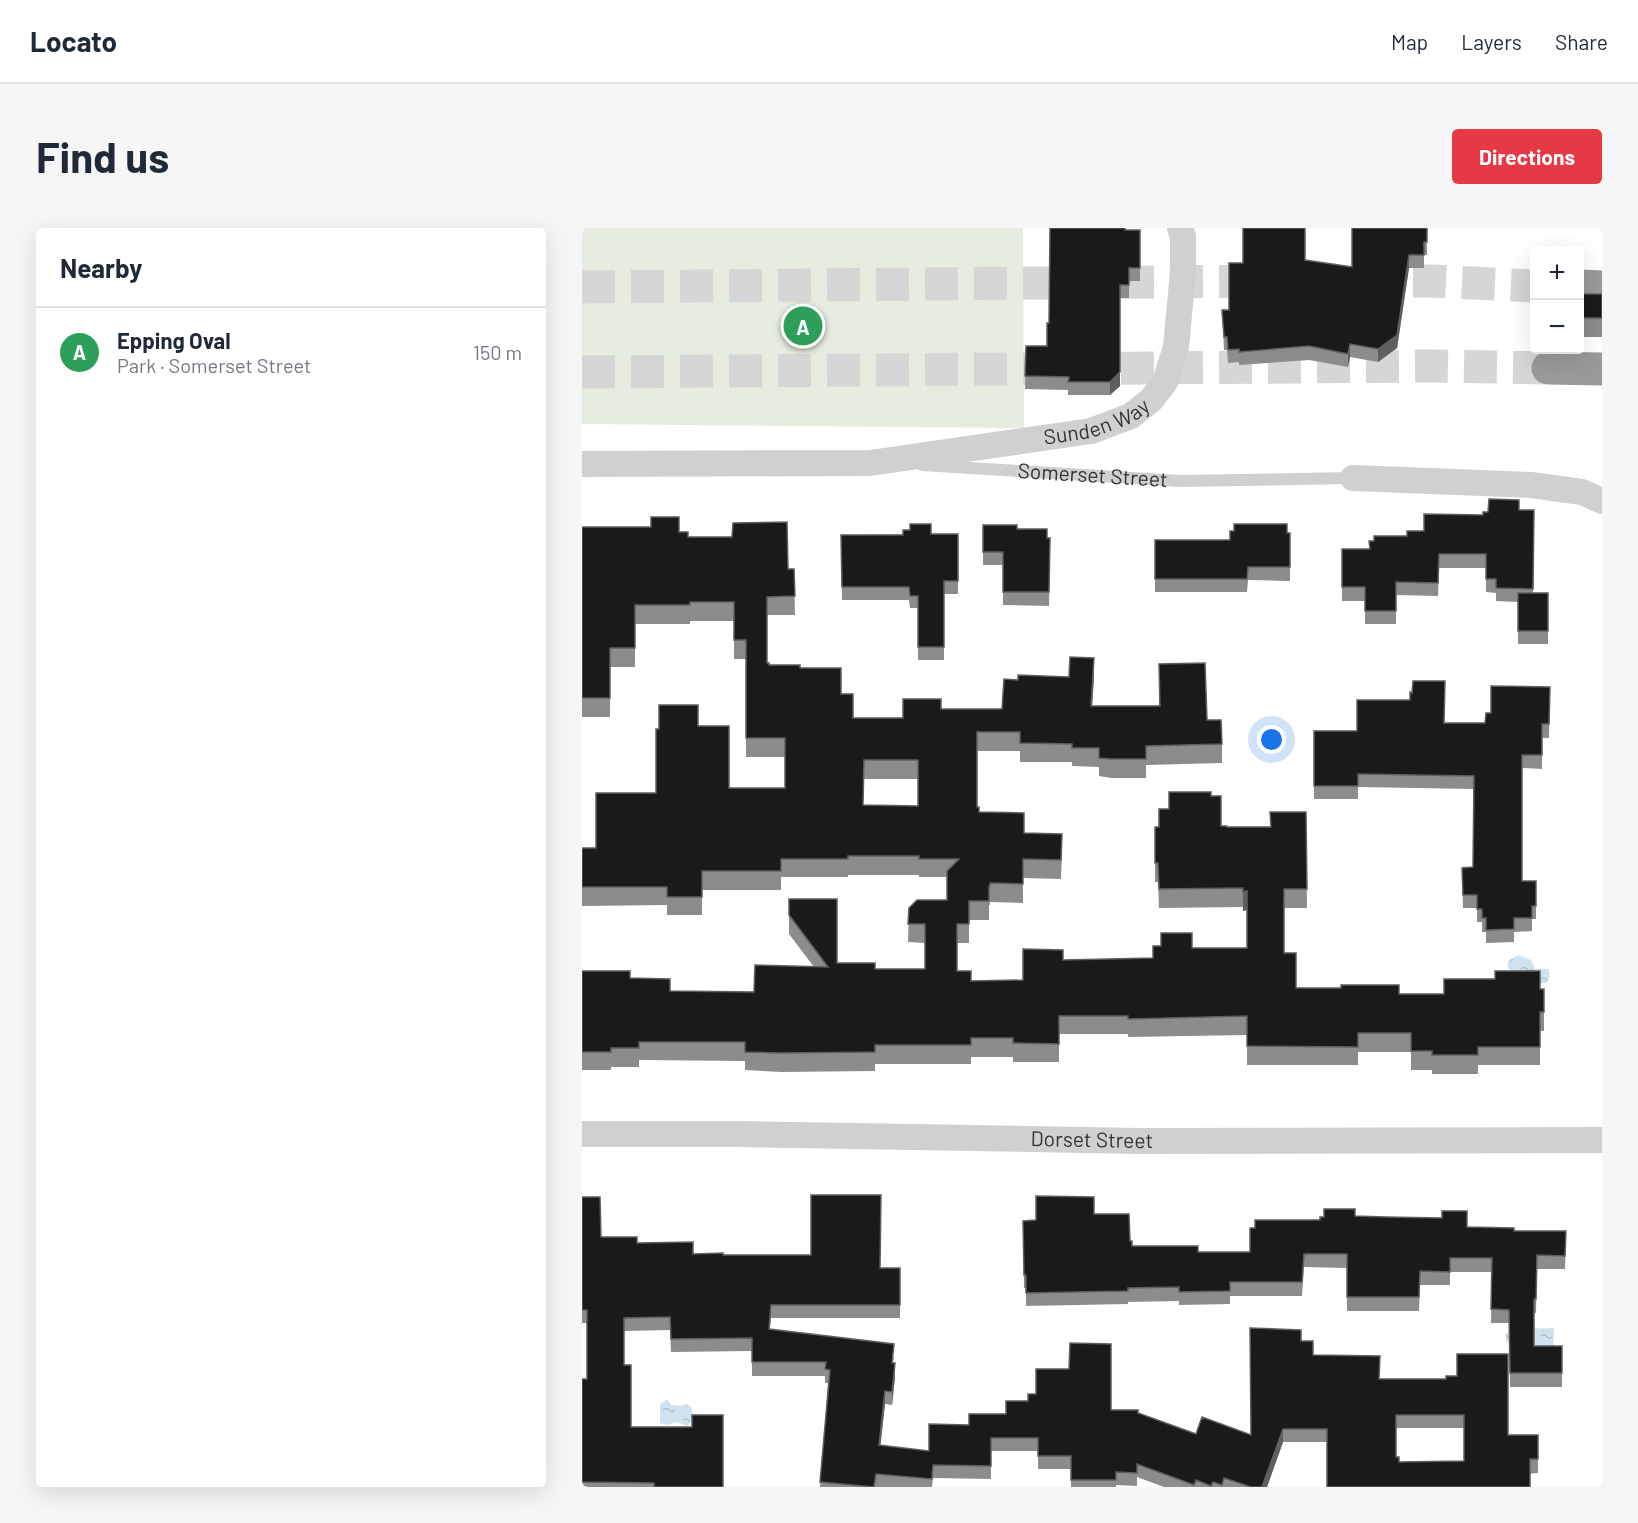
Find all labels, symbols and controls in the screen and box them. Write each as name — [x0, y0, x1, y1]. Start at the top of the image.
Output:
text: Locato — [30, 24, 117, 58]
text: Map — [1391, 29, 1428, 54]
text: Layers — [1461, 29, 1522, 54]
text: Share — [1555, 29, 1608, 54]
button: Directions — [1452, 129, 1602, 184]
text: Find us — [36, 131, 169, 181]
map controls — [1530, 246, 1584, 354]
button: + — [1530, 246, 1584, 300]
text: Nearby — [60, 252, 142, 283]
button: − — [1530, 300, 1584, 354]
pin: A — [784, 304, 822, 348]
text: Epping Oval — [117, 327, 231, 353]
text: A — [73, 340, 86, 364]
text: 150 m — [473, 340, 522, 364]
text: Park · Somerset Street — [117, 353, 311, 377]
street label: Sunden Way — [1042, 392, 1154, 449]
street label: Somerset Street — [1017, 457, 1168, 491]
your location — [1257, 725, 1286, 754]
street label: Dorset Street — [1031, 1125, 1153, 1152]

